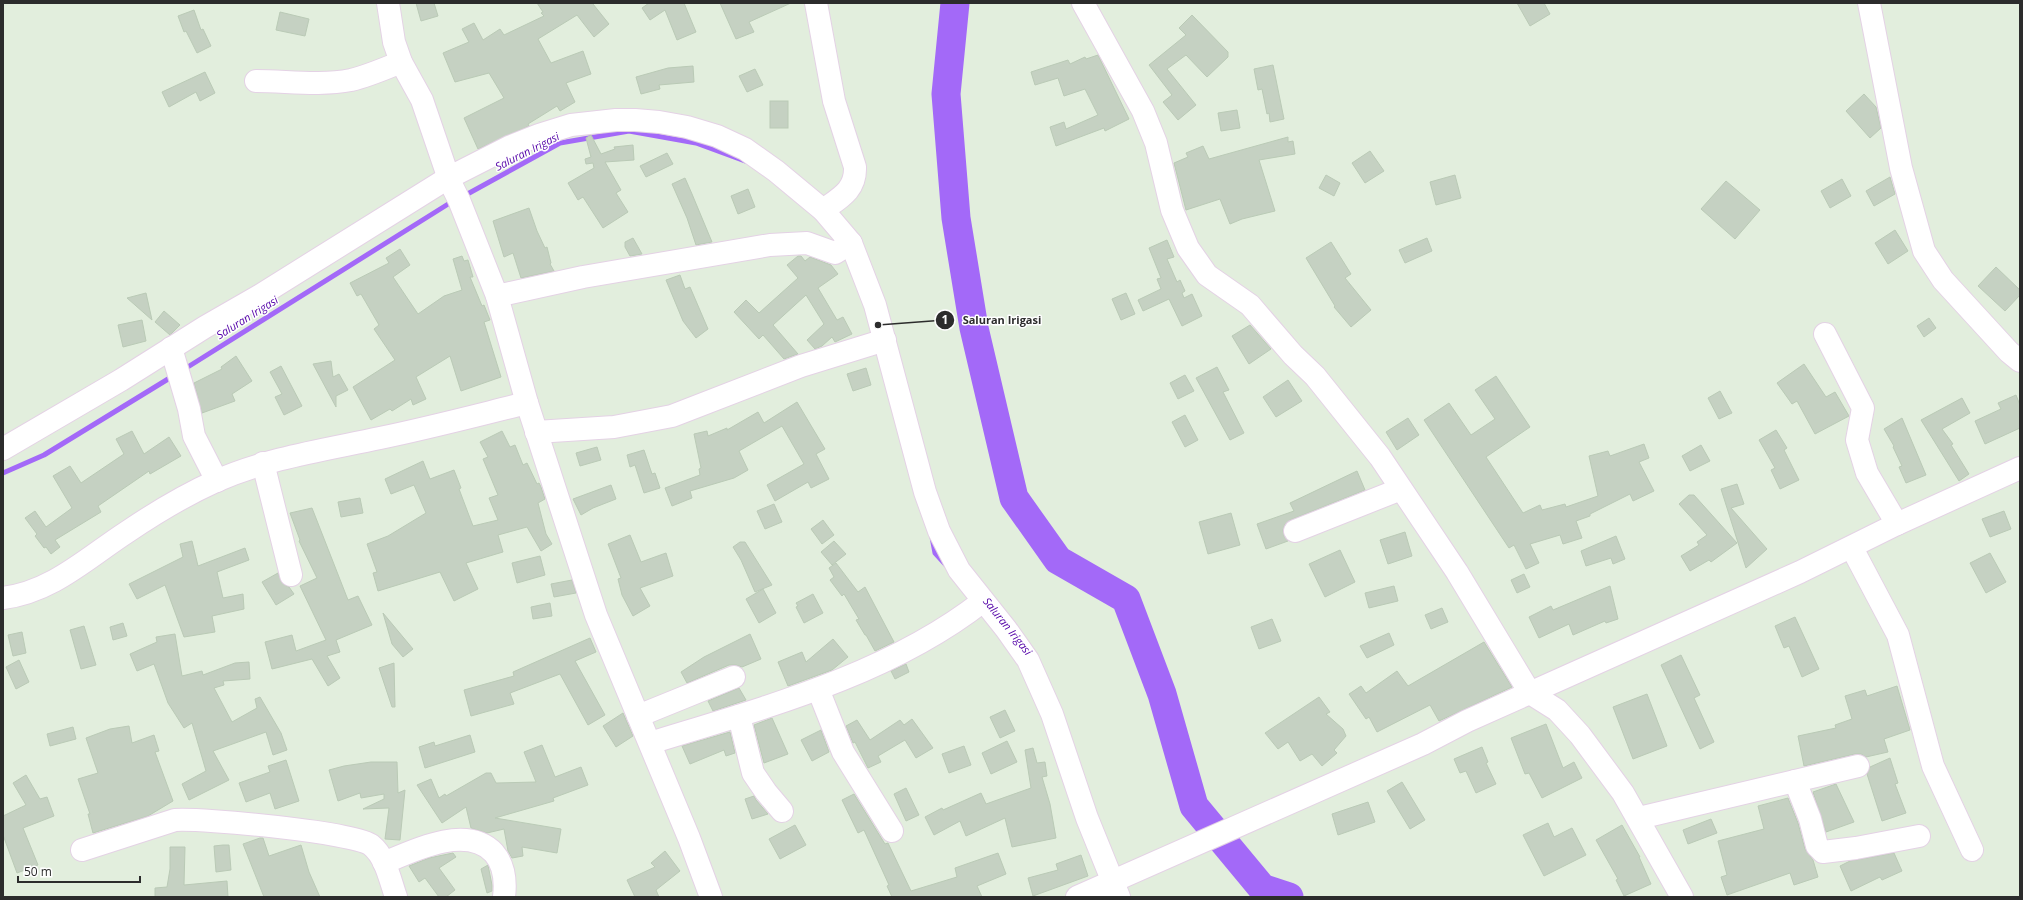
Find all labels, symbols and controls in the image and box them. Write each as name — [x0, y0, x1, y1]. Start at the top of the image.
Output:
water label: Saluran Irigasi — [492, 128, 562, 174]
water label: Saluran Irigasi — [213, 292, 281, 342]
callout: Saluran Irigasi — [935, 308, 1049, 331]
text: 1 — [942, 311, 948, 328]
text: Saluran Irigasi — [963, 312, 1041, 327]
water label: Saluran Irigasi — [980, 594, 1036, 658]
scale bar — [18, 858, 140, 884]
text: 50 m — [24, 863, 52, 880]

